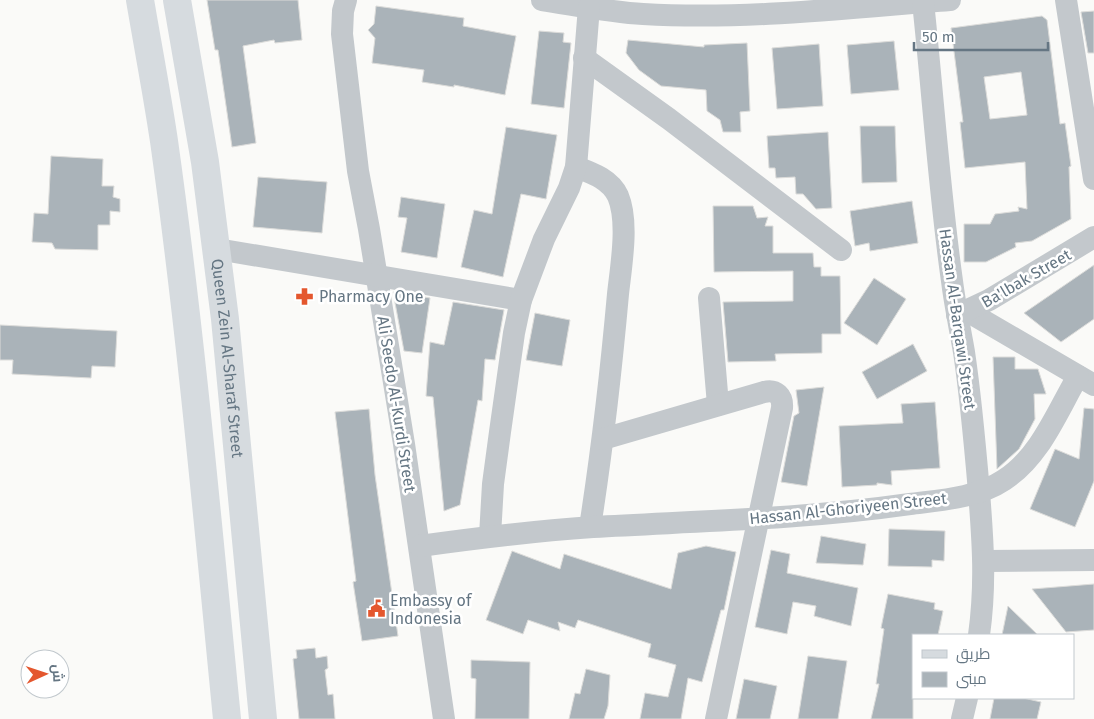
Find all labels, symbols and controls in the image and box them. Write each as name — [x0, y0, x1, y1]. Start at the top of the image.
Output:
scale bar — [914, 20, 1048, 52]
text: 50 m — [922, 28, 955, 46]
street label: Hassan Al-Barqawi Street — [935, 227, 980, 411]
street label: Ba'lbak Street — [978, 245, 1075, 312]
street label: Queen Zein Al-Sharaf Street — [207, 258, 247, 459]
pharmacy icon: Pharmacy One — [295, 286, 315, 306]
place label: Pharmacy One — [319, 287, 424, 306]
street label: Ali Seedo Al-Kurdi Street — [373, 315, 420, 494]
street label: Hassan Al-Ghoriyeen Street — [748, 489, 948, 528]
place label: Embassy of Indonesia — [390, 591, 473, 628]
public building icon: Embassy of Indonesia — [366, 599, 386, 619]
legend — [912, 634, 1074, 699]
text: طريق — [956, 645, 990, 664]
north arrow — [20, 649, 70, 699]
text: ش — [49, 664, 66, 683]
text: مبنى — [956, 670, 987, 689]

